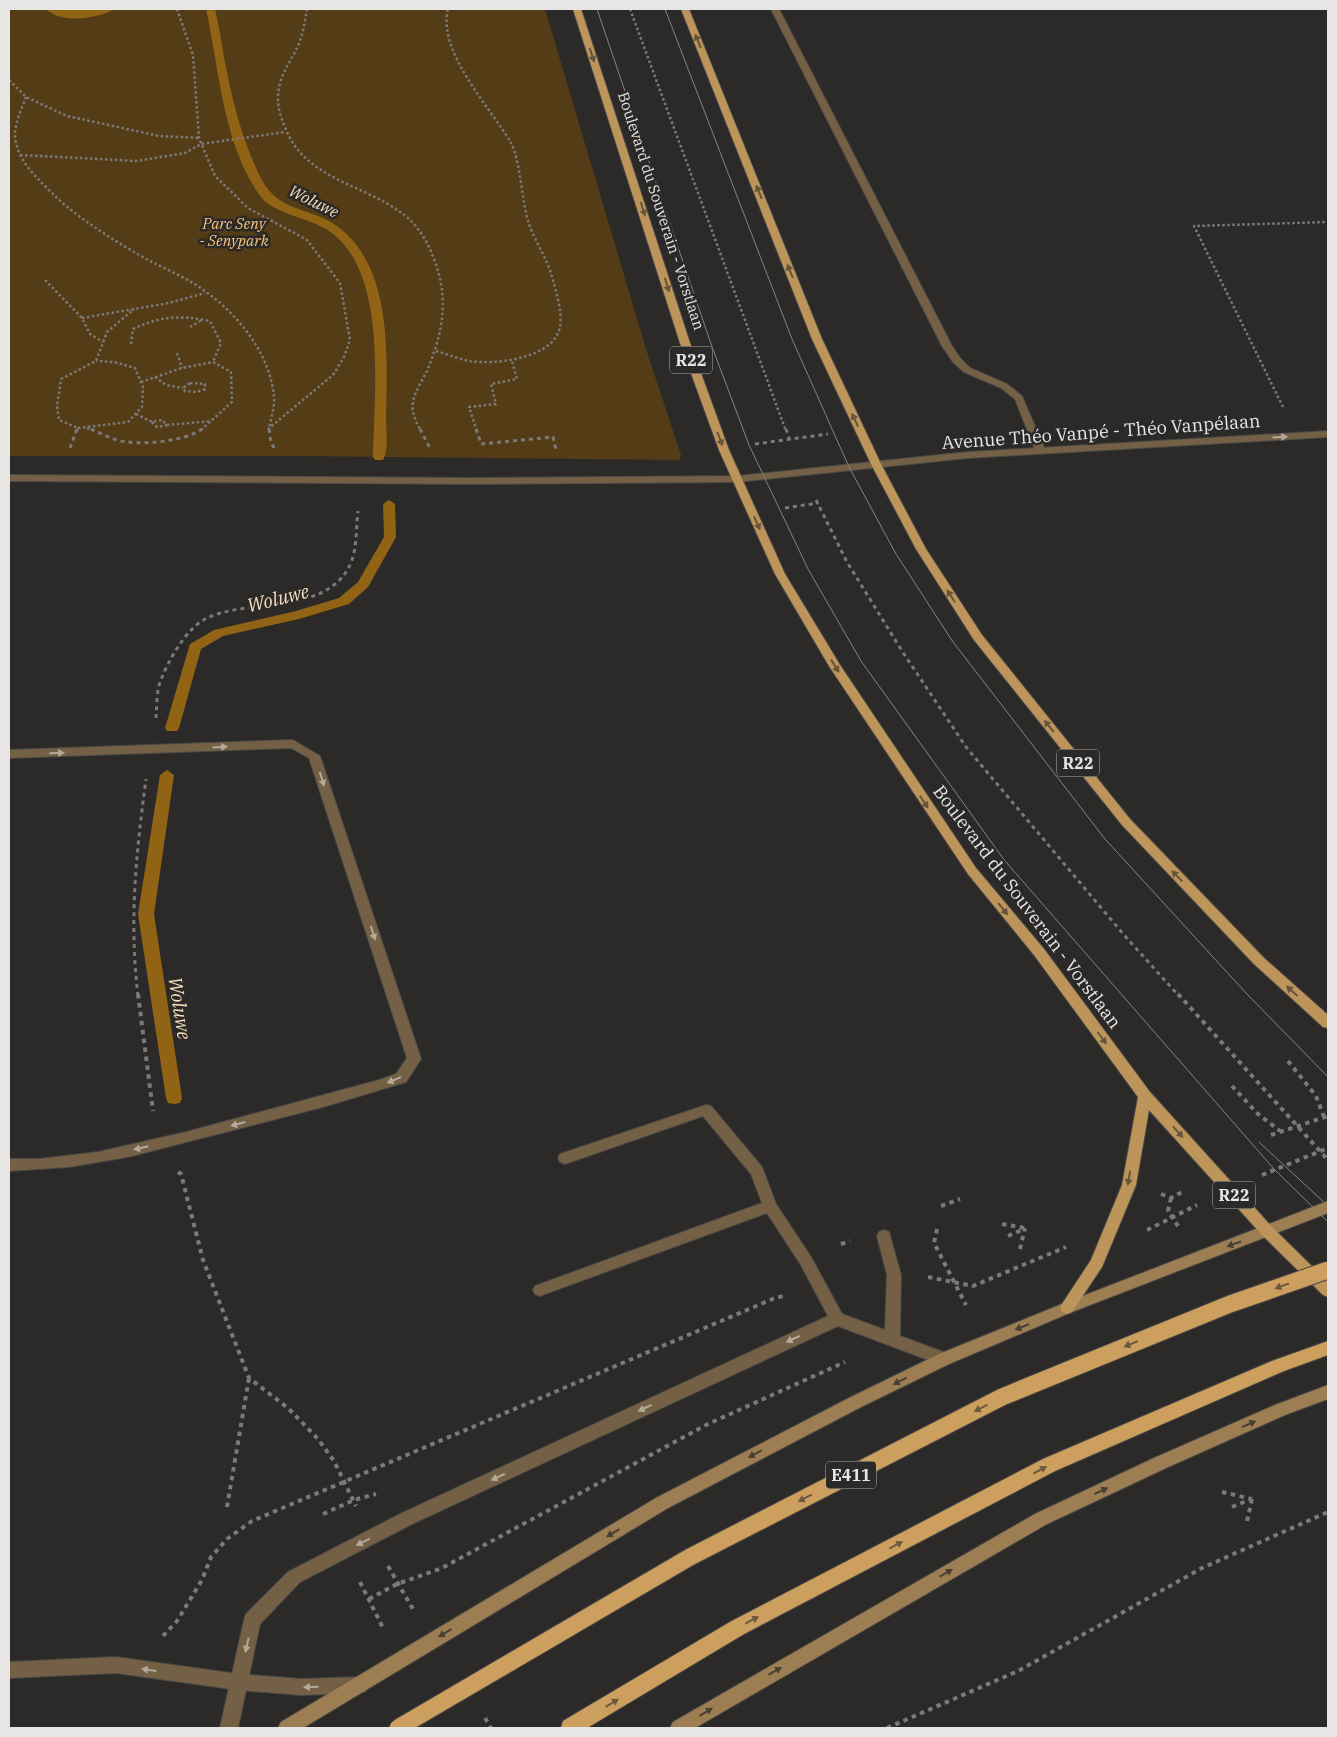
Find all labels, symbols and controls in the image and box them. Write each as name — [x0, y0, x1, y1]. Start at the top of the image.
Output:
one-way arrow — [694, 34, 702, 48]
one-way arrow — [588, 48, 596, 63]
street label: Boulevard du Souverain - Vorstlaan — [614, 89, 709, 333]
water label: Woluwe — [286, 180, 342, 222]
one-way arrow — [754, 185, 762, 199]
one-way arrow — [640, 202, 647, 217]
park label: Parc Seny - Senypark — [199, 214, 269, 250]
one-way arrow — [786, 264, 794, 278]
one-way arrow — [664, 278, 672, 293]
road number: R22 — [670, 346, 712, 374]
street label: Avenue Théo Vanpé - Théo Vanpélaan — [941, 409, 1261, 454]
one-way arrow — [851, 413, 859, 427]
one-way arrow — [716, 432, 724, 447]
one-way arrow — [1273, 432, 1289, 440]
one-way arrow — [753, 516, 761, 530]
water label: Woluwe — [245, 579, 312, 617]
one-way arrow — [946, 590, 956, 603]
one-way arrow — [830, 659, 839, 672]
one-way arrow — [1043, 720, 1054, 733]
one-way arrow — [212, 743, 228, 751]
one-way arrow — [50, 749, 66, 757]
road number: R22 — [1057, 750, 1099, 776]
one-way arrow — [318, 772, 326, 787]
street label: Boulevard du Souverain - Vorstlaan — [928, 780, 1127, 1033]
one-way arrow — [919, 795, 929, 808]
one-way arrow — [1171, 870, 1183, 882]
one-way arrow — [998, 902, 1009, 915]
one-way arrow — [370, 926, 377, 941]
water label: Woluwe — [163, 975, 197, 1042]
one-way arrow — [1286, 985, 1299, 996]
one-way arrow — [1097, 1031, 1108, 1044]
one-way arrow — [387, 1076, 402, 1084]
one-way arrow — [231, 1120, 246, 1128]
one-way arrow — [1172, 1125, 1183, 1138]
one-way arrow — [133, 1144, 148, 1152]
one-way arrow — [1125, 1170, 1133, 1186]
road number: R22 — [1213, 1182, 1255, 1208]
one-way arrow — [1226, 1240, 1241, 1248]
one-way arrow — [1274, 1282, 1289, 1290]
one-way arrow — [1015, 1323, 1029, 1331]
one-way arrow — [786, 1336, 800, 1344]
one-way arrow — [1124, 1341, 1138, 1349]
one-way arrow — [893, 1377, 907, 1385]
one-way arrow — [638, 1404, 652, 1412]
one-way arrow — [974, 1404, 988, 1412]
one-way arrow — [1242, 1419, 1256, 1427]
one-way arrow — [748, 1450, 762, 1458]
road number: E411 — [826, 1462, 876, 1488]
one-way arrow — [1033, 1465, 1046, 1474]
one-way arrow — [491, 1473, 505, 1481]
one-way arrow — [1093, 1487, 1108, 1495]
one-way arrow — [798, 1494, 813, 1502]
one-way arrow — [606, 1528, 619, 1537]
one-way arrow — [356, 1538, 370, 1546]
one-way arrow — [888, 1541, 903, 1549]
one-way arrow — [939, 1569, 954, 1577]
one-way arrow — [744, 1616, 759, 1624]
one-way arrow — [439, 1629, 452, 1638]
one-way arrow — [243, 1637, 251, 1652]
one-way arrow — [141, 1666, 157, 1674]
one-way arrow — [769, 1667, 782, 1676]
one-way arrow — [303, 1683, 319, 1691]
one-way arrow — [605, 1699, 618, 1708]
one-way arrow — [699, 1707, 712, 1717]

